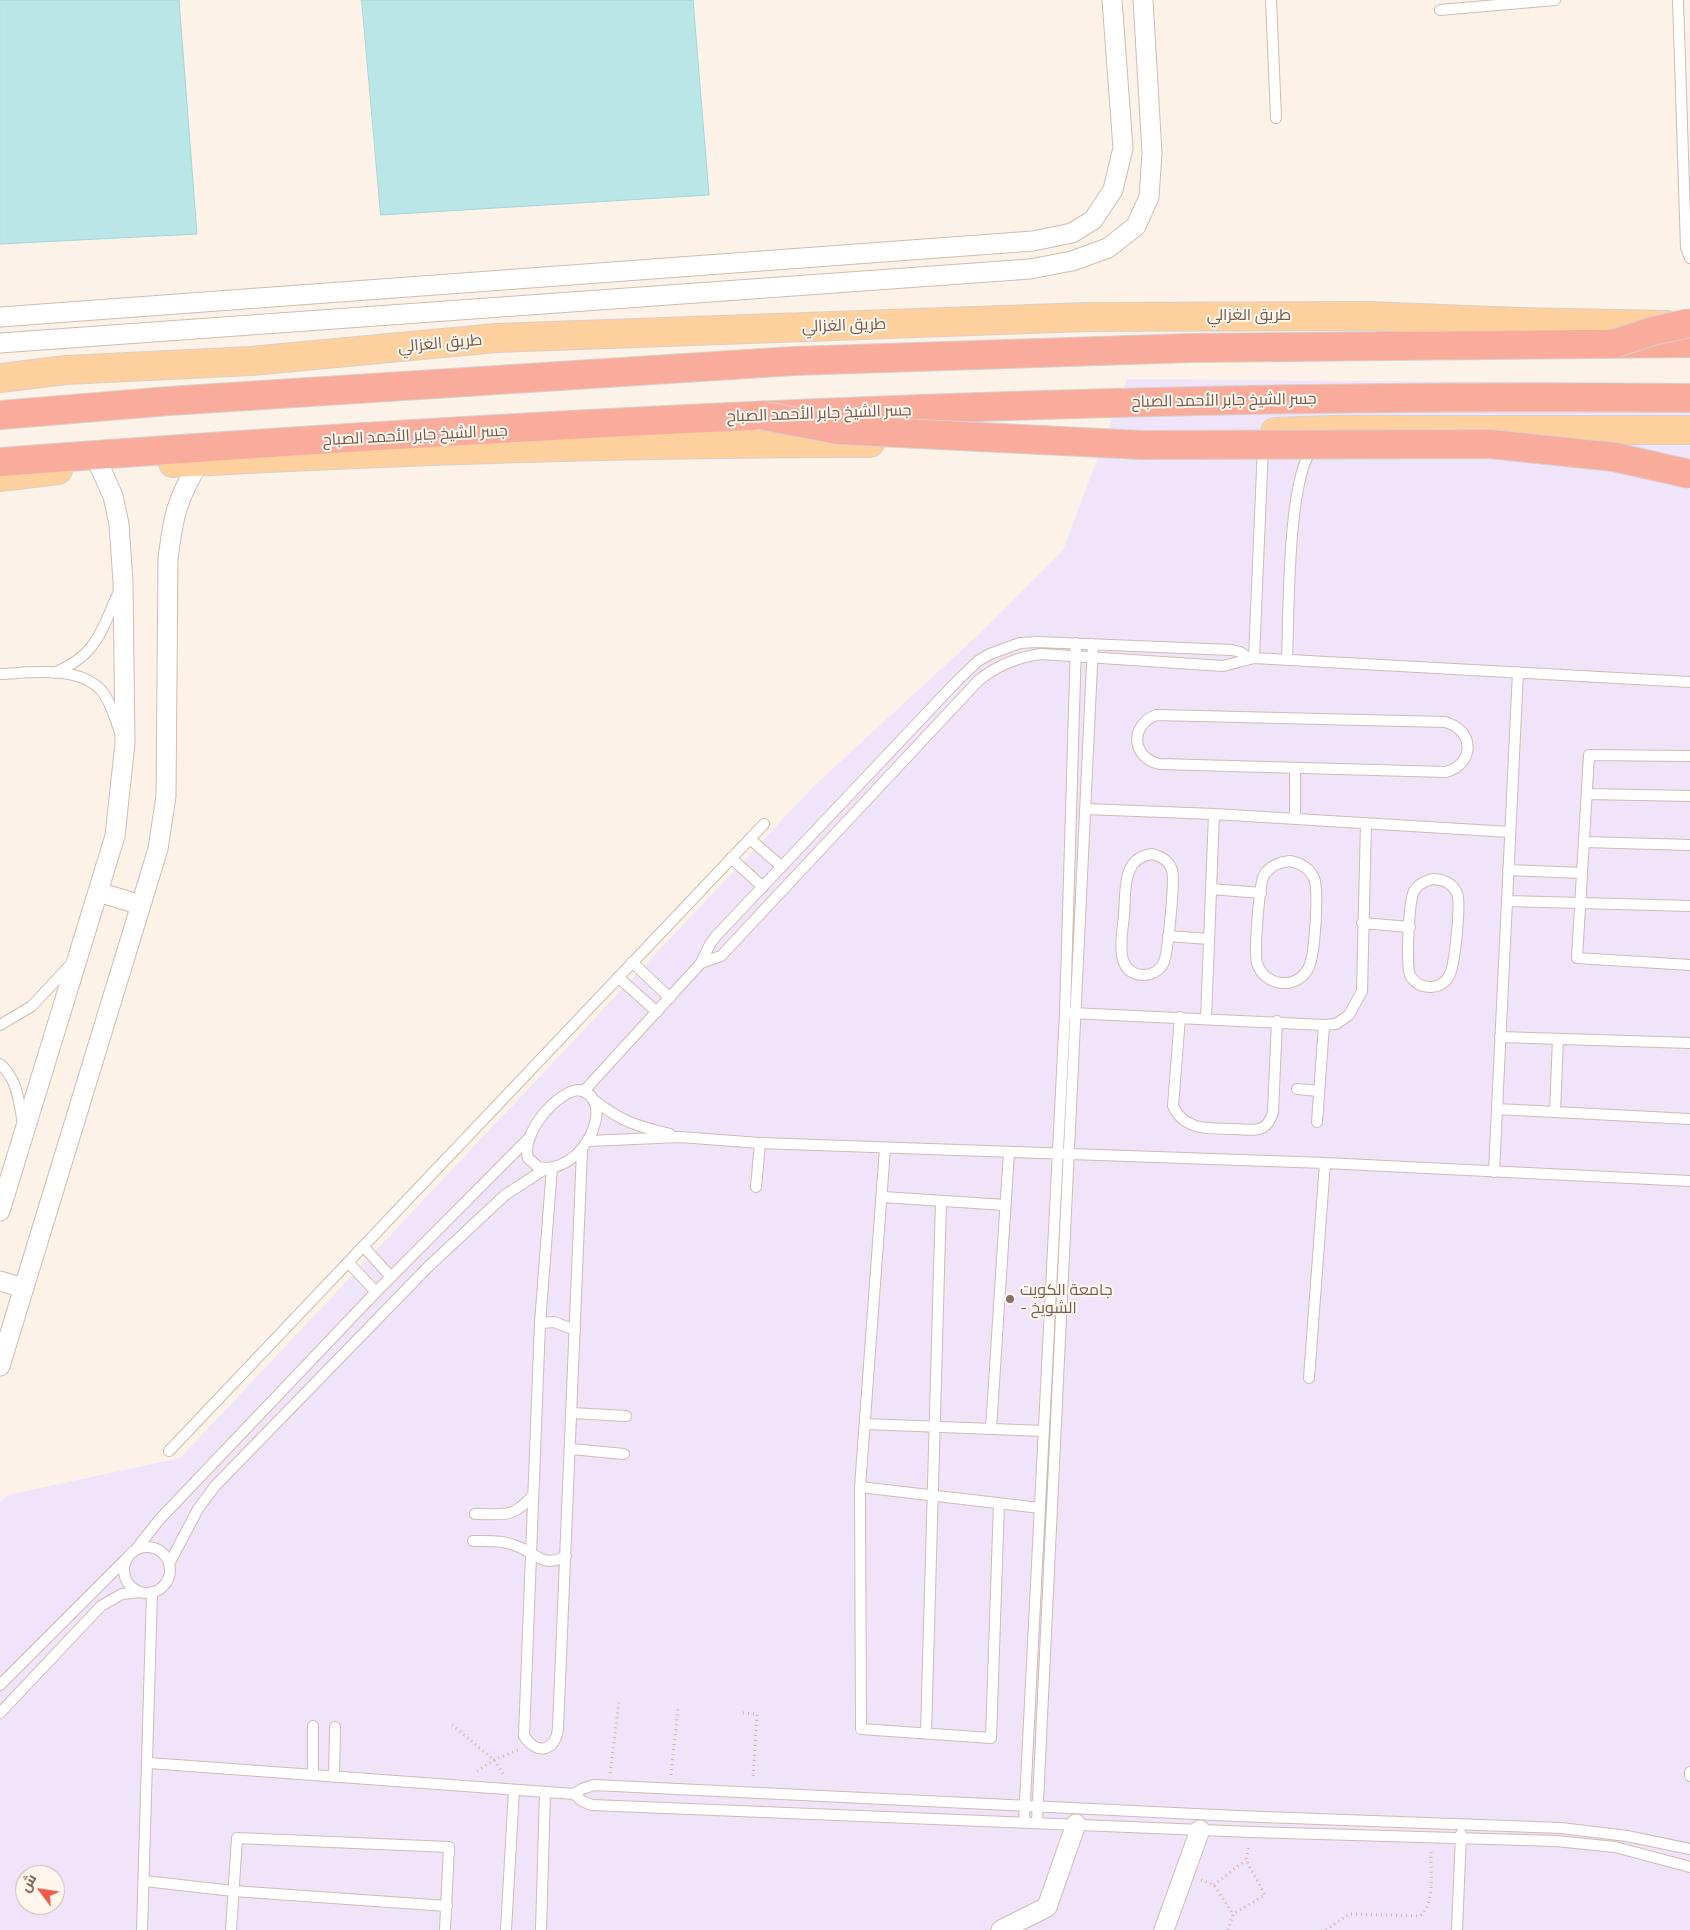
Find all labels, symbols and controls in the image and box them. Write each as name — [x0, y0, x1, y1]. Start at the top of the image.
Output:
street label: طريق الغزالي — [1207, 305, 1291, 325]
street label: طريق الغزالي — [801, 314, 887, 336]
street label: طريق الغزالي — [397, 330, 483, 356]
street label: جسر الشيخ جابر الأحمد الصباح — [1131, 389, 1317, 411]
street label: جسر الشيخ جابر الأحمد الصباح — [726, 400, 912, 426]
street label: جسر الشيخ جابر الأحمد الصباح — [322, 421, 508, 449]
place label: جامعة الكويت - الشويخ — [1020, 1280, 1113, 1318]
marker: جامعة الكويت - الشويخ — [1004, 1293, 1016, 1305]
north arrow — [15, 1865, 65, 1915]
text: ش — [16, 1870, 39, 1895]

